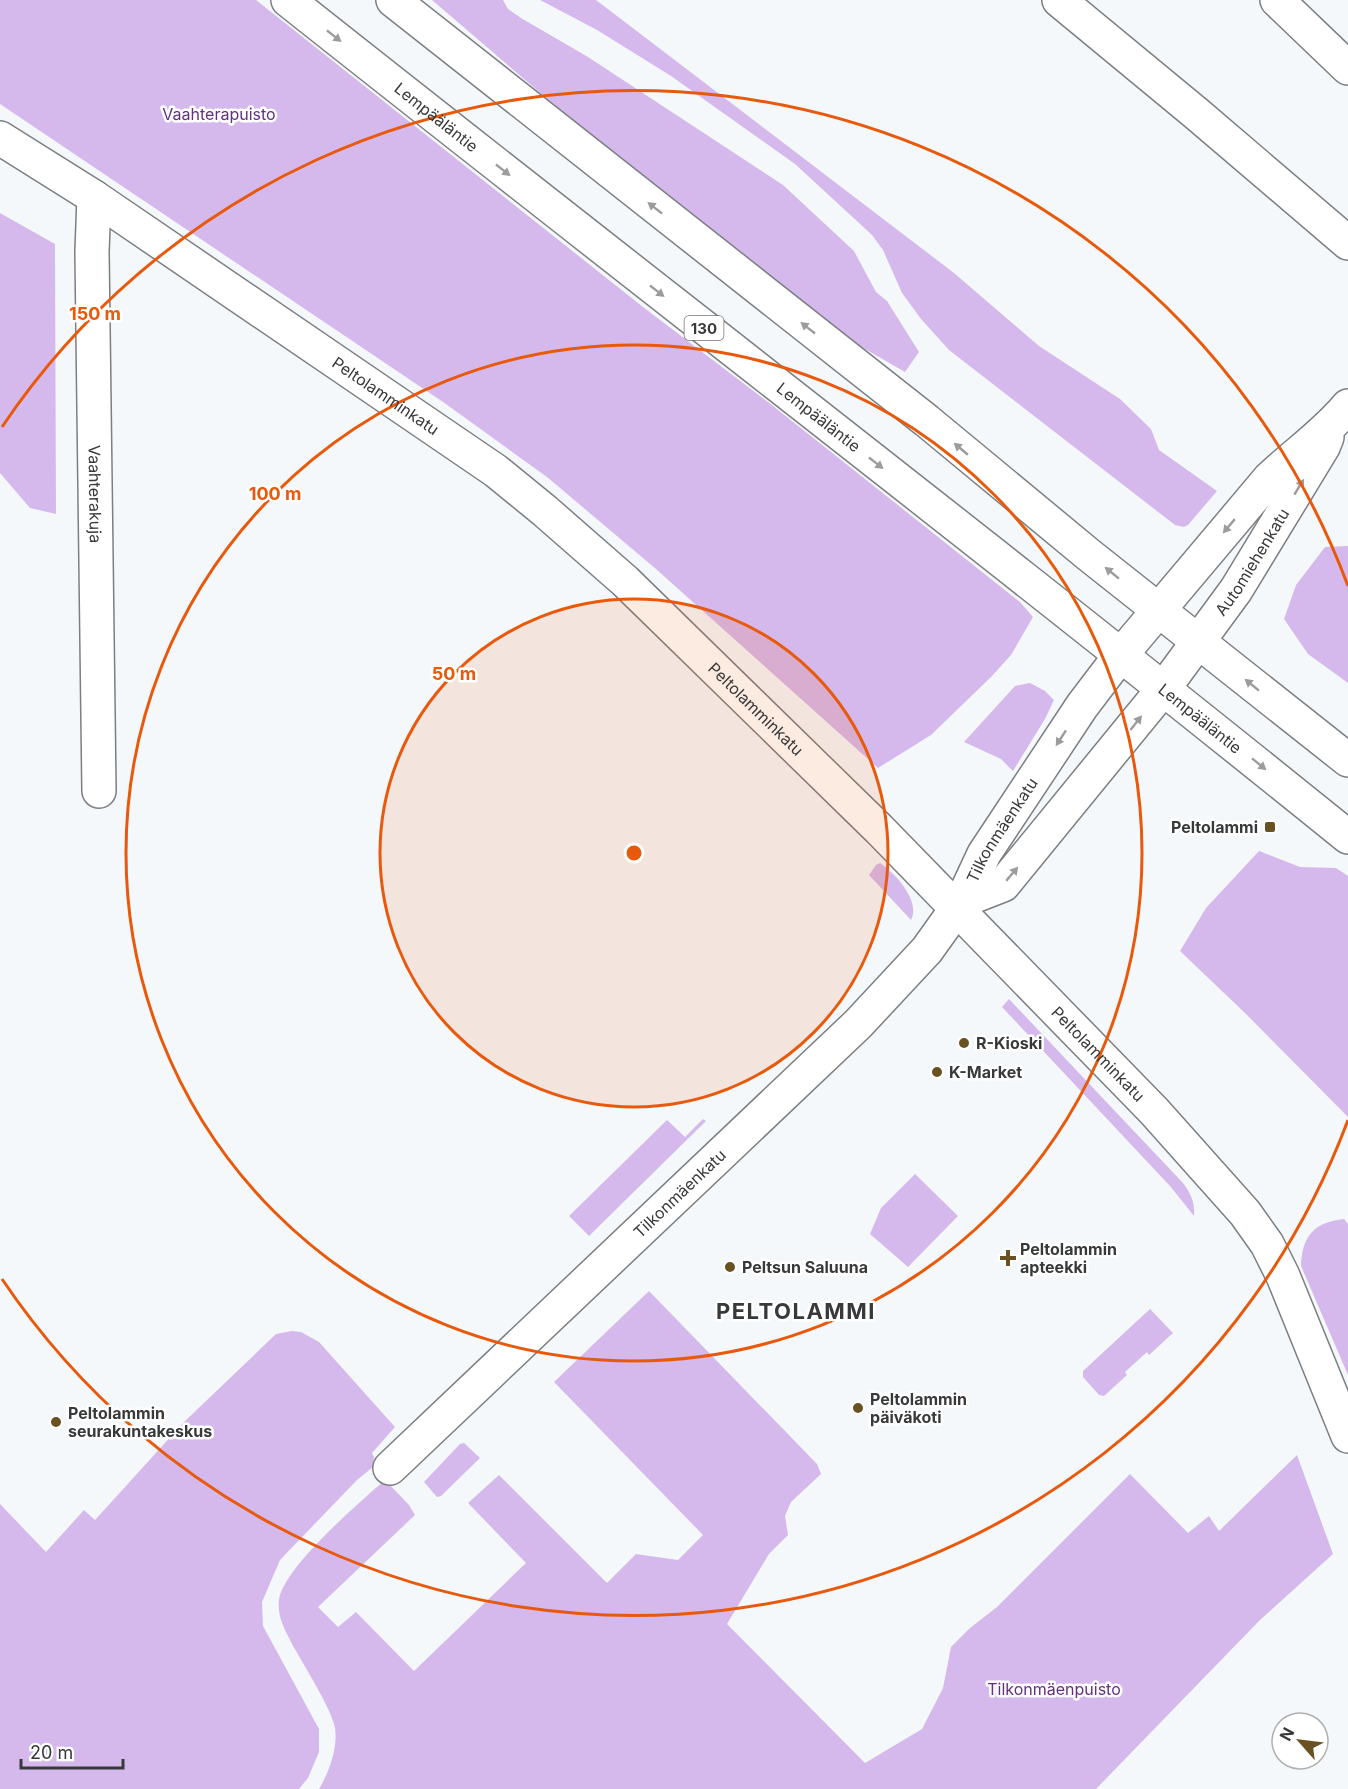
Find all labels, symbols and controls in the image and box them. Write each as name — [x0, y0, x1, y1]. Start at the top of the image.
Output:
one-way arrow — [326, 30, 342, 43]
street label: Lempääläntie — [390, 78, 482, 156]
park label: Vaahterapuisto — [162, 104, 276, 124]
one-way arrow — [496, 164, 511, 176]
one-way arrow — [647, 202, 662, 214]
one-way arrow — [649, 285, 664, 297]
text: 150 m — [69, 303, 121, 324]
road number: 130 — [684, 316, 724, 340]
one-way arrow — [800, 322, 816, 335]
street label: Peltolamminkatu — [328, 352, 443, 439]
street label: Lempääläntie — [773, 378, 865, 456]
one-way arrow — [954, 443, 969, 456]
street label: Vaahterakuja — [85, 445, 106, 543]
one-way arrow — [868, 457, 884, 470]
one-way arrow — [1294, 479, 1305, 495]
text: 100 m — [249, 483, 301, 504]
street label: Automiehenkatu — [1211, 505, 1293, 619]
one-way arrow — [1222, 518, 1235, 534]
one-way arrow — [1104, 566, 1120, 579]
street label: Peltolamminkatu — [704, 658, 808, 760]
text: 50 m — [432, 663, 476, 684]
street label: Lempääläntie — [1154, 679, 1246, 758]
one-way arrow — [1245, 679, 1260, 692]
one-way arrow — [1130, 715, 1143, 731]
one-way arrow — [1056, 729, 1067, 746]
one-way arrow — [1251, 757, 1266, 770]
street label: Tilkonmäenkatu — [962, 774, 1042, 886]
place label: Peltolammi — [1171, 817, 1258, 837]
marker: Peltolammi — [1263, 820, 1277, 834]
centre of rings — [624, 843, 644, 863]
one-way arrow — [1006, 866, 1019, 882]
street label: Peltolamminkatu — [1047, 1002, 1149, 1105]
place label: R-Kioski — [976, 1033, 1042, 1053]
marker: R-Kioski — [957, 1036, 971, 1050]
place label: K-Market — [949, 1062, 1022, 1082]
marker: K-Market — [930, 1065, 944, 1079]
street label: Tilkonmäenkatu — [629, 1145, 730, 1242]
place label: Peltolammin apteekki — [1020, 1239, 1117, 1277]
marker: Peltolammin apteekki — [1001, 1251, 1015, 1265]
place label: Peltsun Saluuna — [742, 1257, 868, 1277]
marker: Peltsun Saluuna — [723, 1260, 737, 1274]
district label: PELTOLAMMI — [716, 1298, 876, 1324]
place label: Peltolammin päiväkoti — [870, 1389, 967, 1427]
marker: Peltolammin päiväkoti — [851, 1401, 865, 1415]
place label: Peltolammin seurakuntakeskus — [68, 1403, 212, 1441]
marker: Peltolammin seurakuntakeskus — [49, 1415, 63, 1429]
park label: Tilkonmäenpuisto — [987, 1679, 1121, 1699]
north arrow — [1270, 1711, 1330, 1771]
text: N — [1275, 1724, 1298, 1744]
scale bar — [21, 1732, 123, 1770]
text: 20 m — [30, 1742, 73, 1763]

